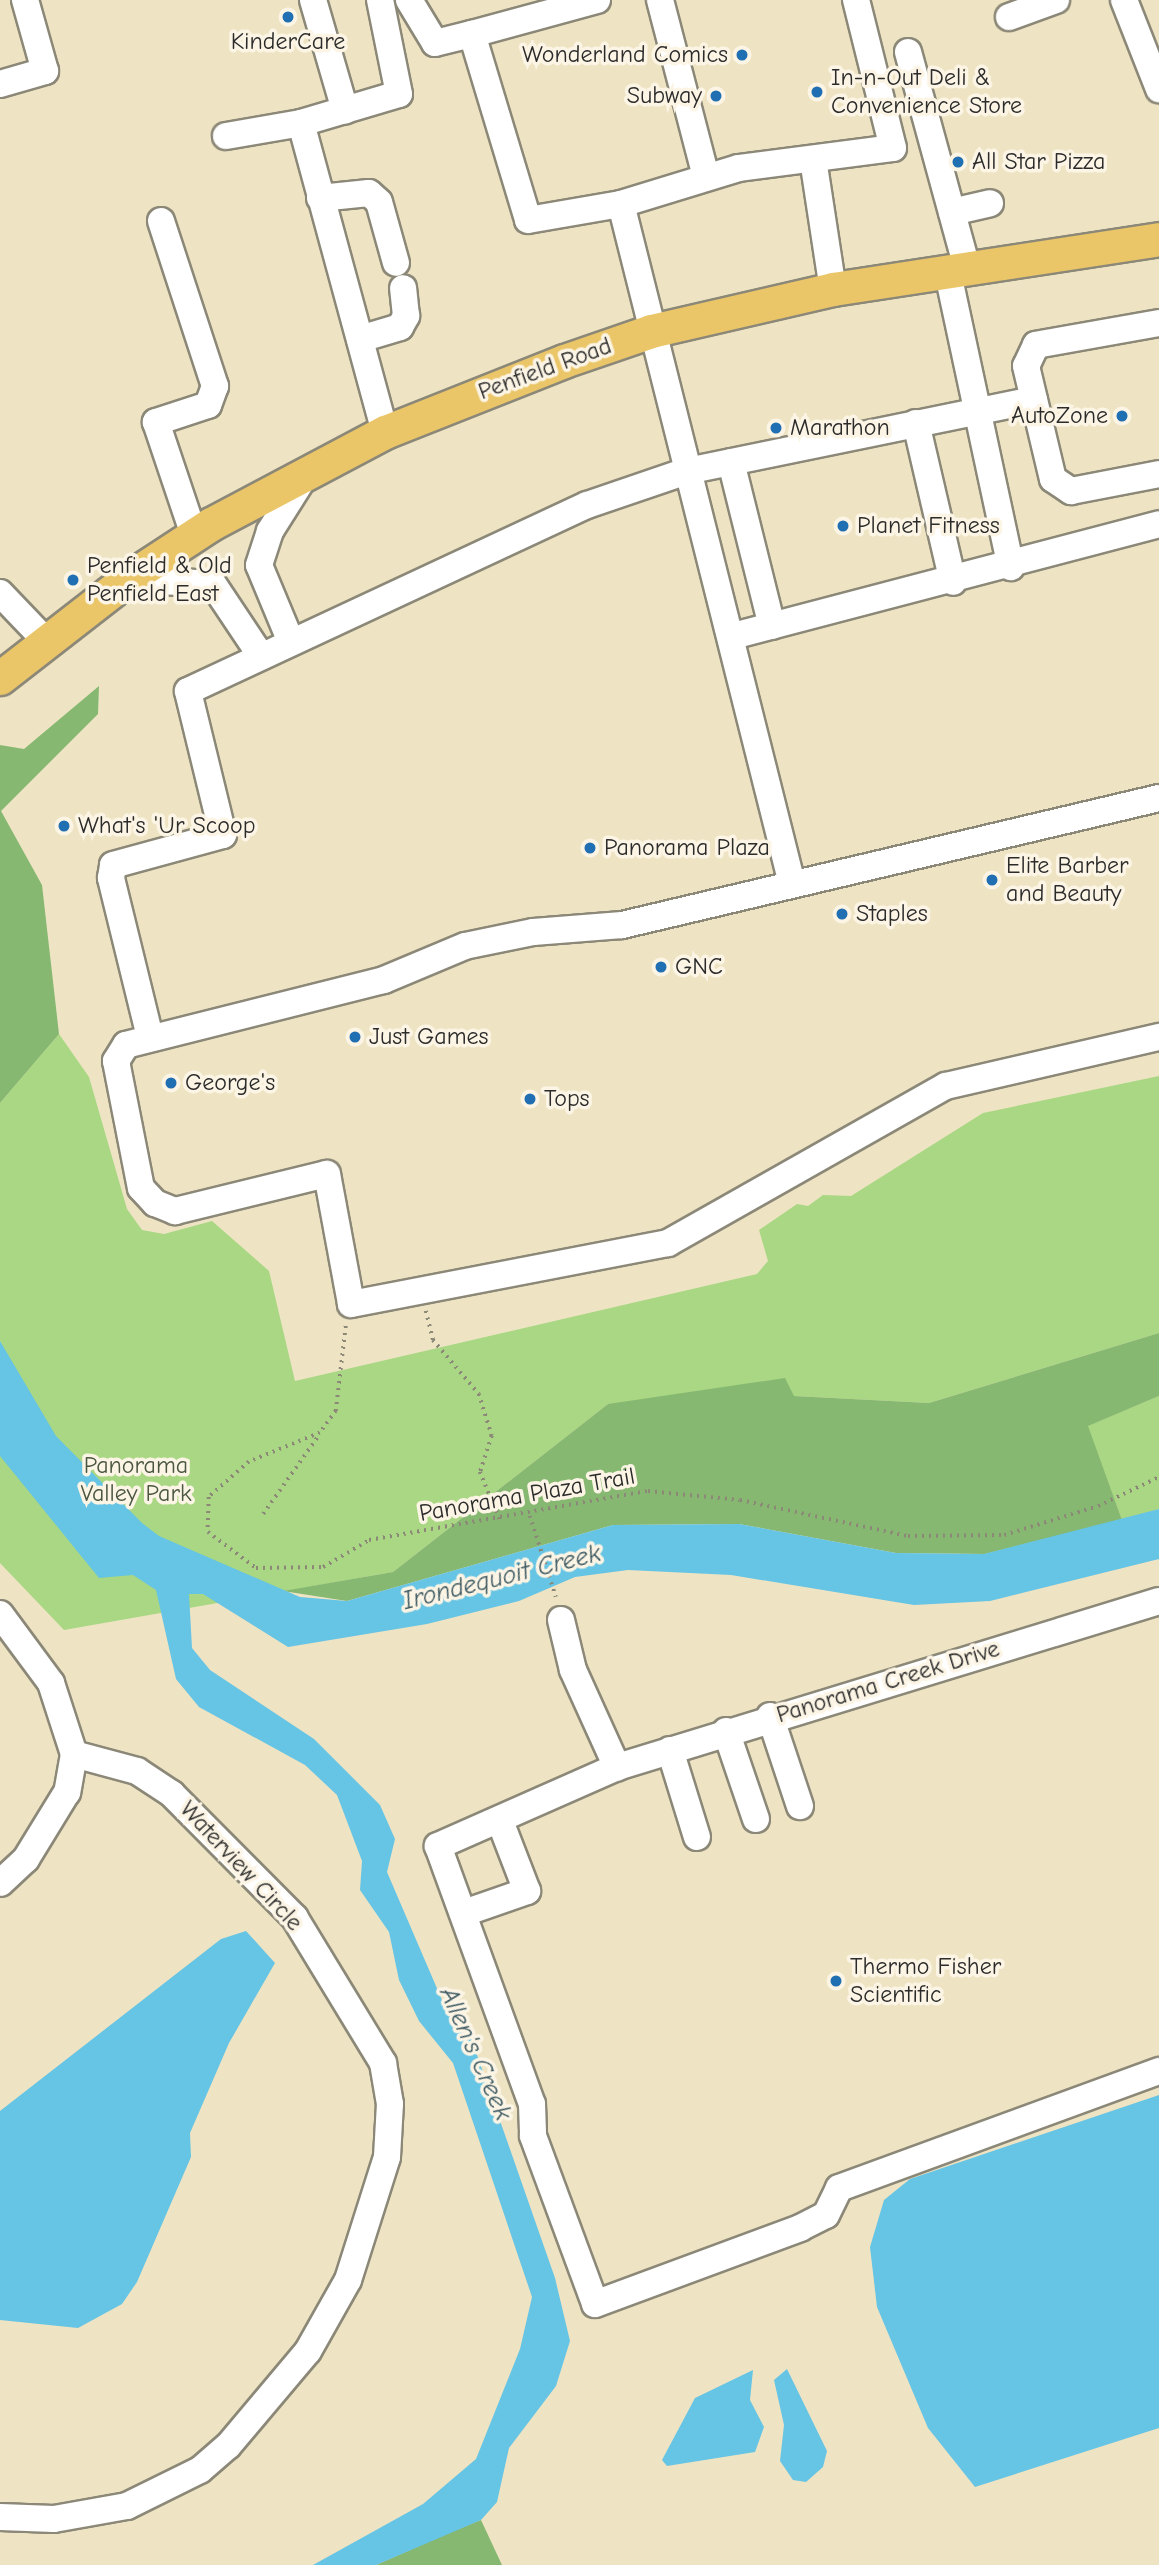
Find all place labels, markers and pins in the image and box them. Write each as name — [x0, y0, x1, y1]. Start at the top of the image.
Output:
marker: KinderCare — [280, 9, 296, 25]
place label: KinderCare — [231, 28, 345, 56]
place label: Wonderland Comics — [522, 41, 728, 69]
marker: Wonderland Comics — [734, 47, 750, 63]
place label: In-n-Out Deli & Convenience Store — [831, 64, 1022, 120]
place label: Subway — [627, 82, 702, 110]
marker: In-n-Out Deli & Convenience Store — [809, 84, 825, 100]
marker: Subway — [708, 88, 724, 104]
place label: All Star Pizza — [972, 148, 1105, 176]
marker: All Star Pizza — [950, 154, 966, 170]
place label: AutoZone — [1011, 402, 1108, 430]
marker: AutoZone — [1114, 408, 1130, 424]
place label: Marathon — [790, 414, 890, 442]
marker: Marathon — [768, 420, 784, 436]
place label: Planet Fitness — [857, 512, 1000, 540]
marker: Planet Fitness — [835, 518, 851, 534]
place label: Penfield & Old Penfield East — [87, 552, 232, 608]
marker: Penfield & Old Penfield East — [65, 572, 81, 588]
place label: What's 'Ur Scoop — [78, 812, 255, 840]
marker: What's 'Ur Scoop — [56, 818, 72, 834]
place label: Panorama Plaza — [604, 834, 770, 862]
marker: Panorama Plaza — [582, 840, 598, 856]
place label: Elite Barber and Beauty — [1006, 852, 1129, 908]
marker: Elite Barber and Beauty — [984, 872, 1000, 888]
place label: Staples — [856, 900, 928, 928]
marker: Staples — [834, 906, 850, 922]
place label: GNC — [675, 953, 723, 981]
marker: GNC — [653, 959, 669, 975]
place label: Just Games — [369, 1023, 489, 1051]
marker: Just Games — [347, 1029, 363, 1045]
place label: George's — [185, 1069, 275, 1097]
marker: George's — [163, 1075, 179, 1091]
place label: Tops — [544, 1085, 590, 1113]
marker: Tops — [522, 1091, 538, 1107]
place label: Thermo Fisher Scientific — [850, 1953, 1001, 2009]
marker: Thermo Fisher Scientific — [828, 1973, 844, 1989]

